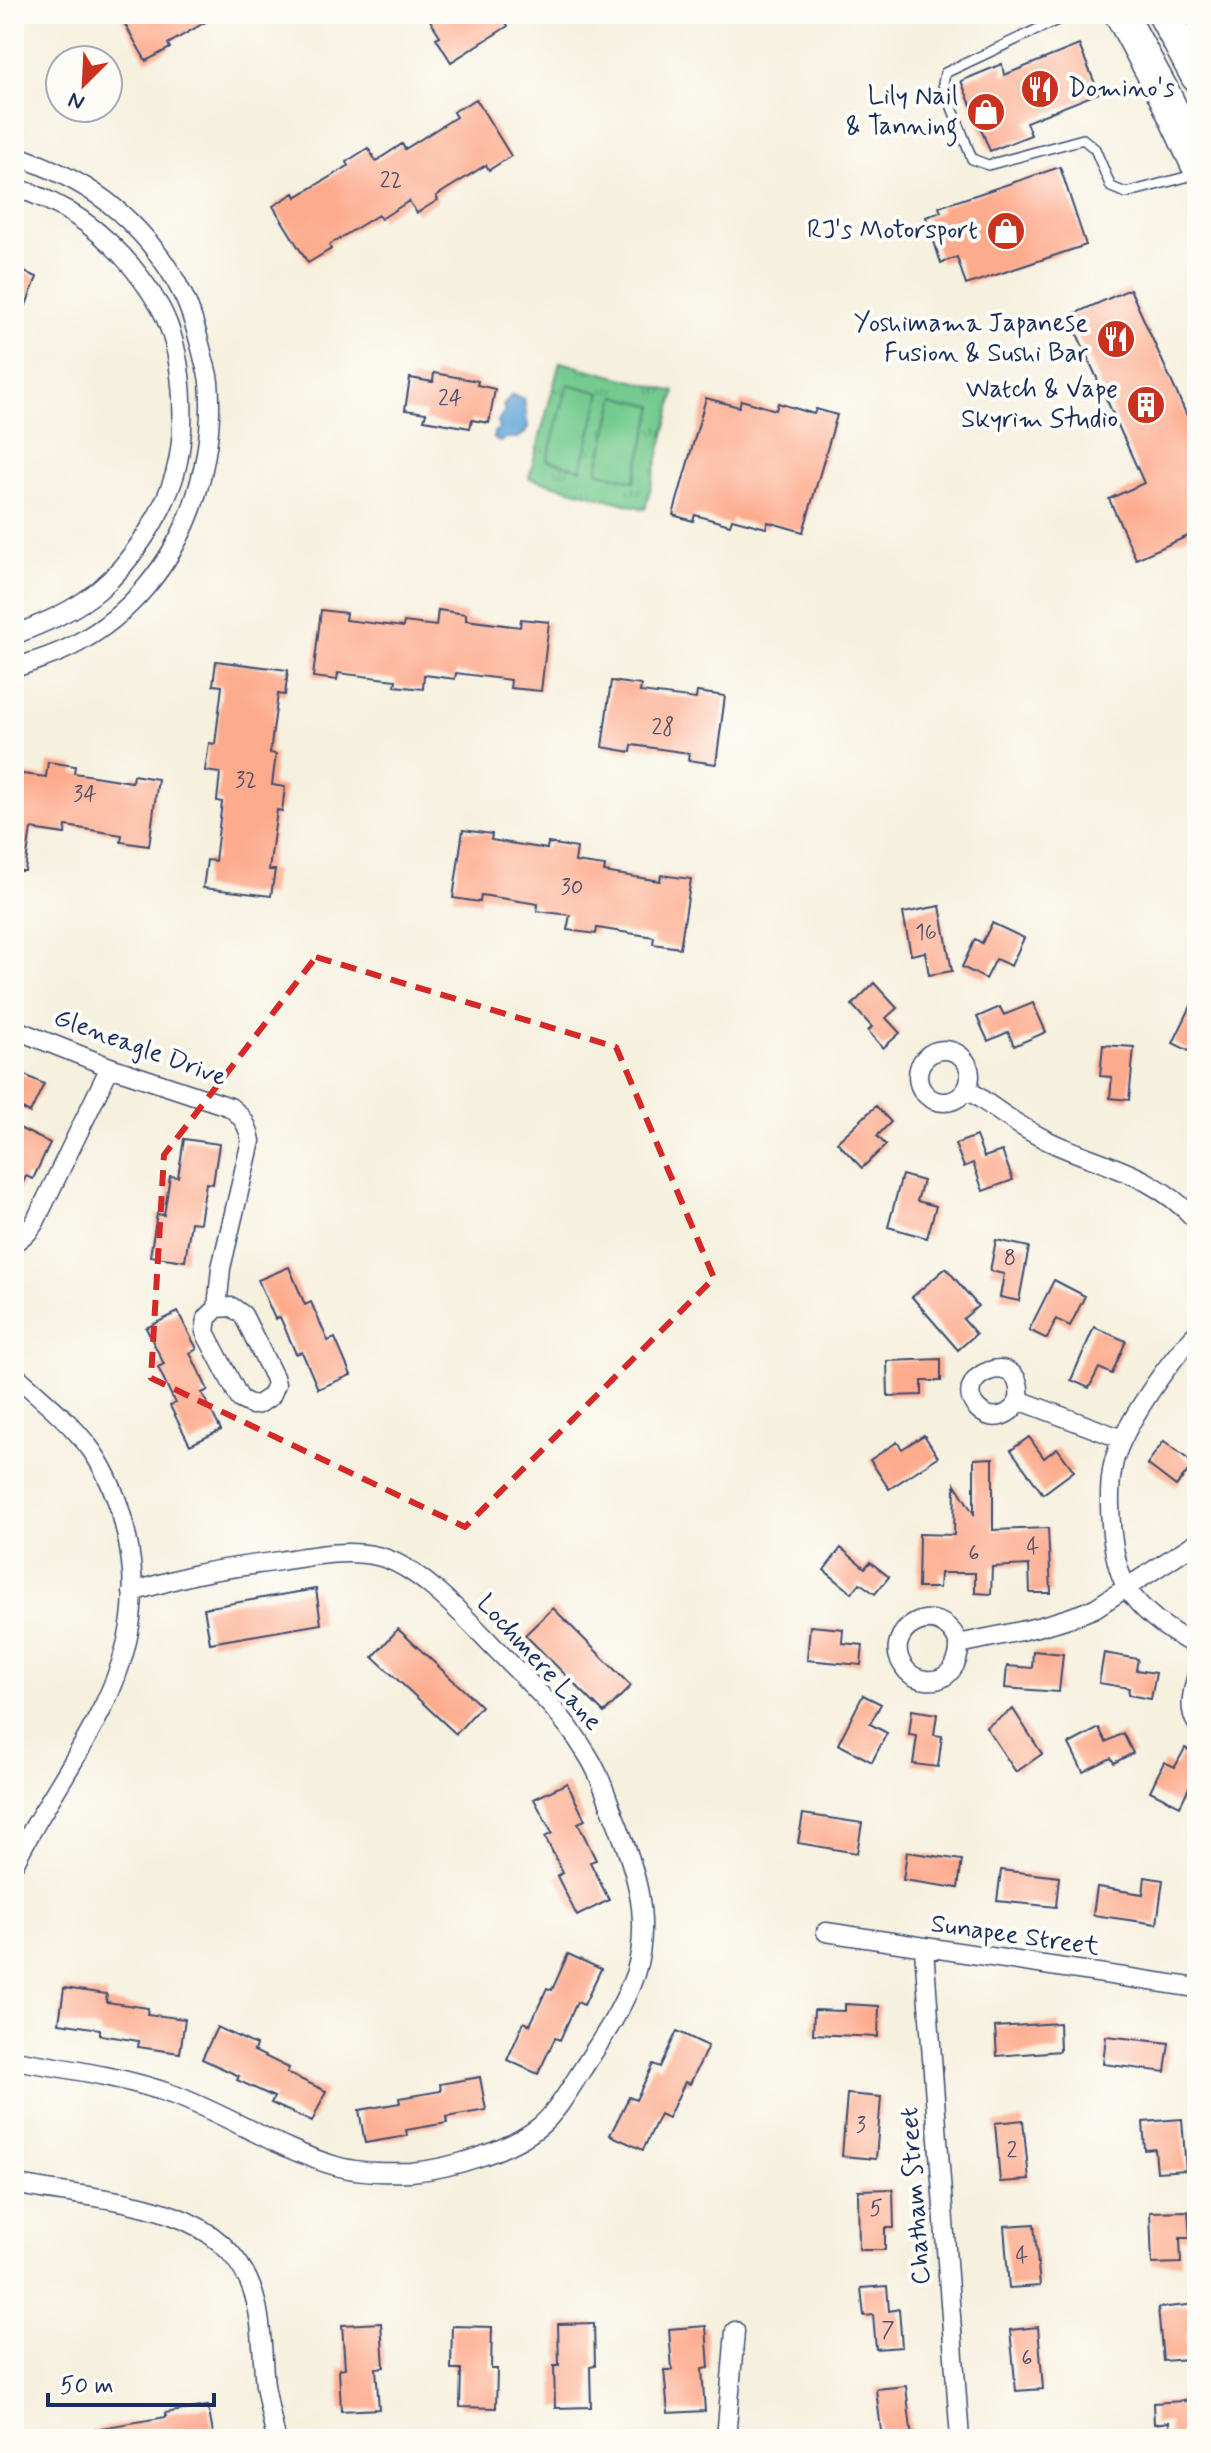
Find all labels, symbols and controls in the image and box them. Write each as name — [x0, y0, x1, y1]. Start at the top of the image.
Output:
north arrow — [44, 44, 124, 124]
restaurant icon: Domino's — [1019, 68, 1061, 110]
place label: Domino's — [1068, 72, 1175, 106]
place label: Lily Nail & Tanning — [846, 80, 958, 147]
text: N — [64, 85, 89, 116]
shop icon: Lily Nail & Tanning — [965, 91, 1007, 133]
house number: 22 — [380, 167, 402, 195]
shop icon: RJ's Motorsport — [985, 210, 1027, 252]
place label: RJ's Motorsport — [807, 214, 978, 248]
place label: Yoshimama Japanese Fusion & Sushi Bar — [854, 307, 1088, 371]
restaurant icon: Yoshimama Japanese Fusion & Sushi Bar — [1095, 318, 1137, 360]
place label: Watch & Vape Skyrim Studio — [961, 373, 1118, 437]
building icon: Watch & Vape Skyrim Studio — [1125, 384, 1167, 426]
house number: 24 — [438, 385, 462, 413]
house number: 28 — [652, 714, 674, 742]
house number: 32 — [235, 767, 257, 795]
house number: 34 — [73, 781, 97, 809]
house number: 30 — [561, 874, 583, 902]
house number: 16 — [915, 919, 937, 947]
street label: Gleneagle Drive — [49, 1001, 231, 1095]
house number: 8 — [1004, 1245, 1016, 1273]
house number: 4 — [1027, 1533, 1040, 1561]
house number: 6 — [968, 1540, 980, 1568]
street label: Lochmere Lane — [469, 1588, 609, 1739]
street label: Sunapee Street — [929, 1907, 1101, 1965]
street label: Chatham Street — [893, 2106, 939, 2286]
house number: 3 — [856, 2112, 866, 2140]
house number: 2 — [1007, 2137, 1018, 2165]
house number: 5 — [869, 2195, 883, 2223]
house number: 4 — [1016, 2242, 1029, 2270]
house number: 7 — [881, 2317, 895, 2345]
house number: 6 — [1021, 2345, 1033, 2373]
scale bar — [48, 2357, 214, 2407]
text: 50 m — [60, 2371, 114, 2402]

